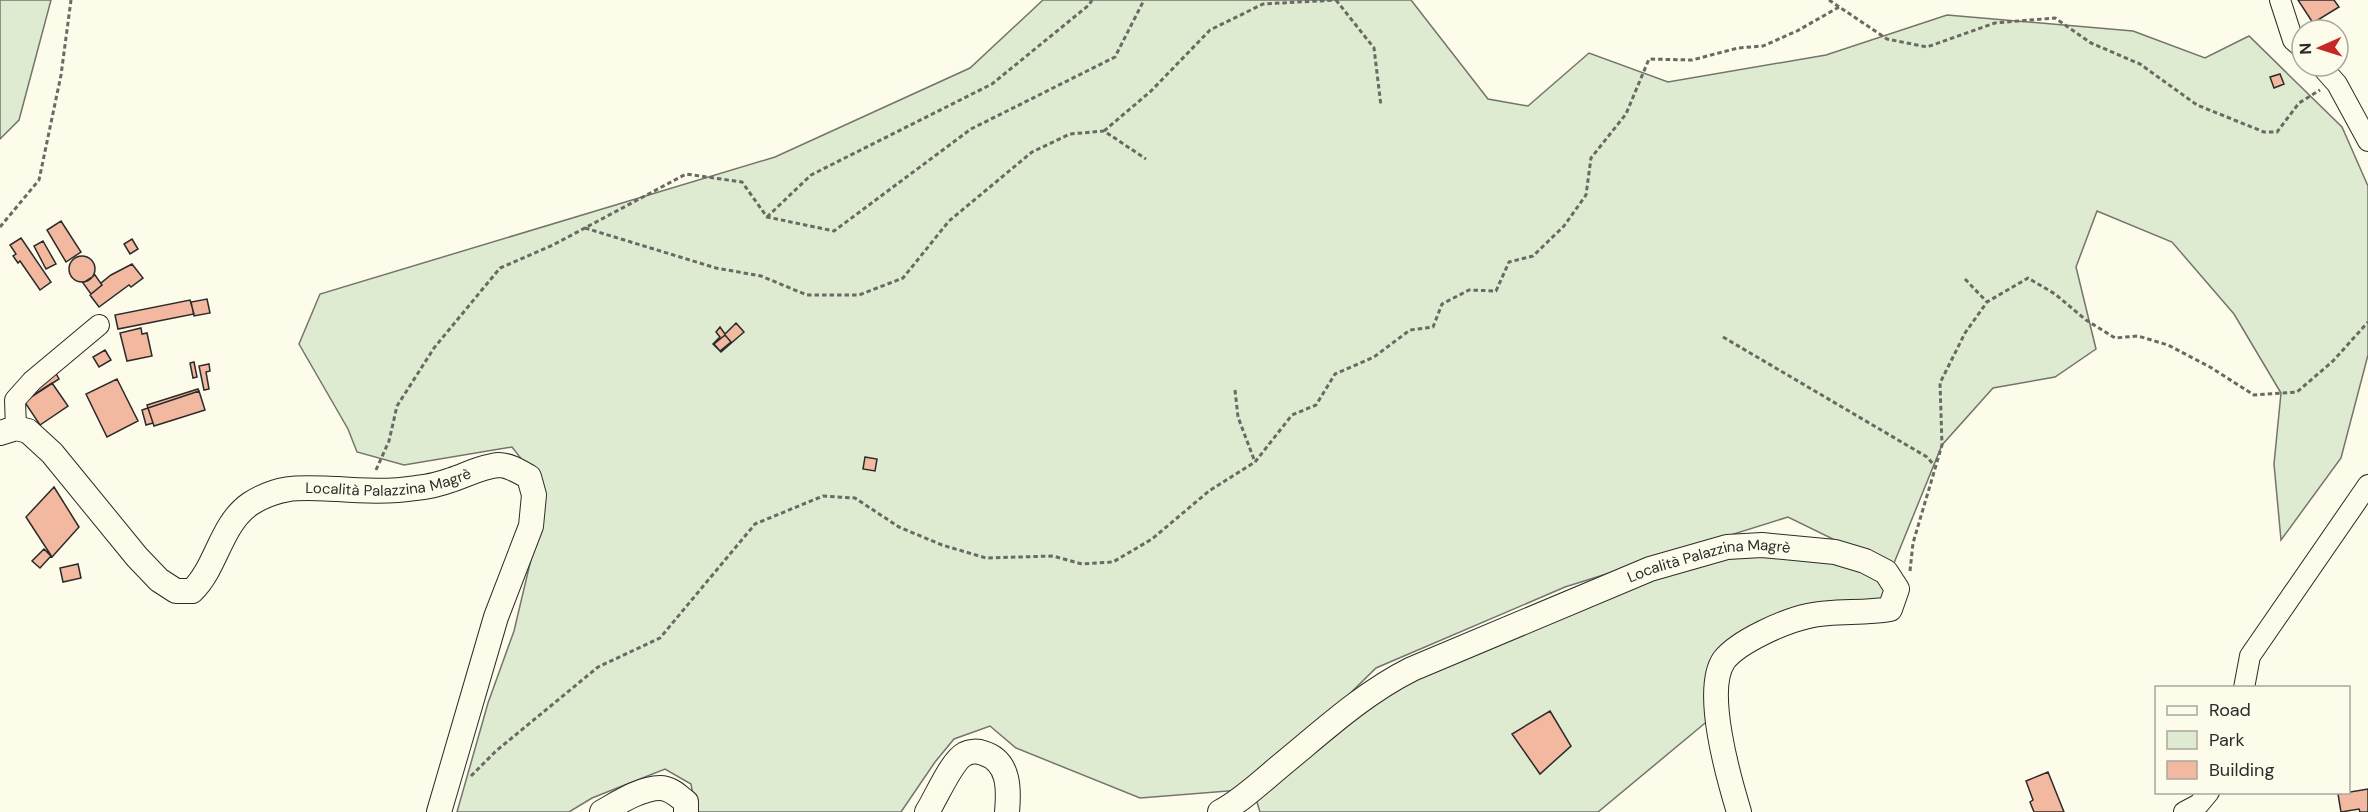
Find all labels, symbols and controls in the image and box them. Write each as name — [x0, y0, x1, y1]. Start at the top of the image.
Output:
north arrow — [2290, 18, 2350, 78]
text: N — [2295, 42, 2316, 55]
street label: Località Palazzina Magrè — [305, 463, 474, 501]
street label: Località Palazzina Magrè — [1624, 535, 1791, 587]
legend — [2155, 686, 2350, 794]
text: Road — [2209, 698, 2251, 722]
text: Park — [2209, 728, 2245, 752]
text: Building — [2209, 758, 2274, 782]

